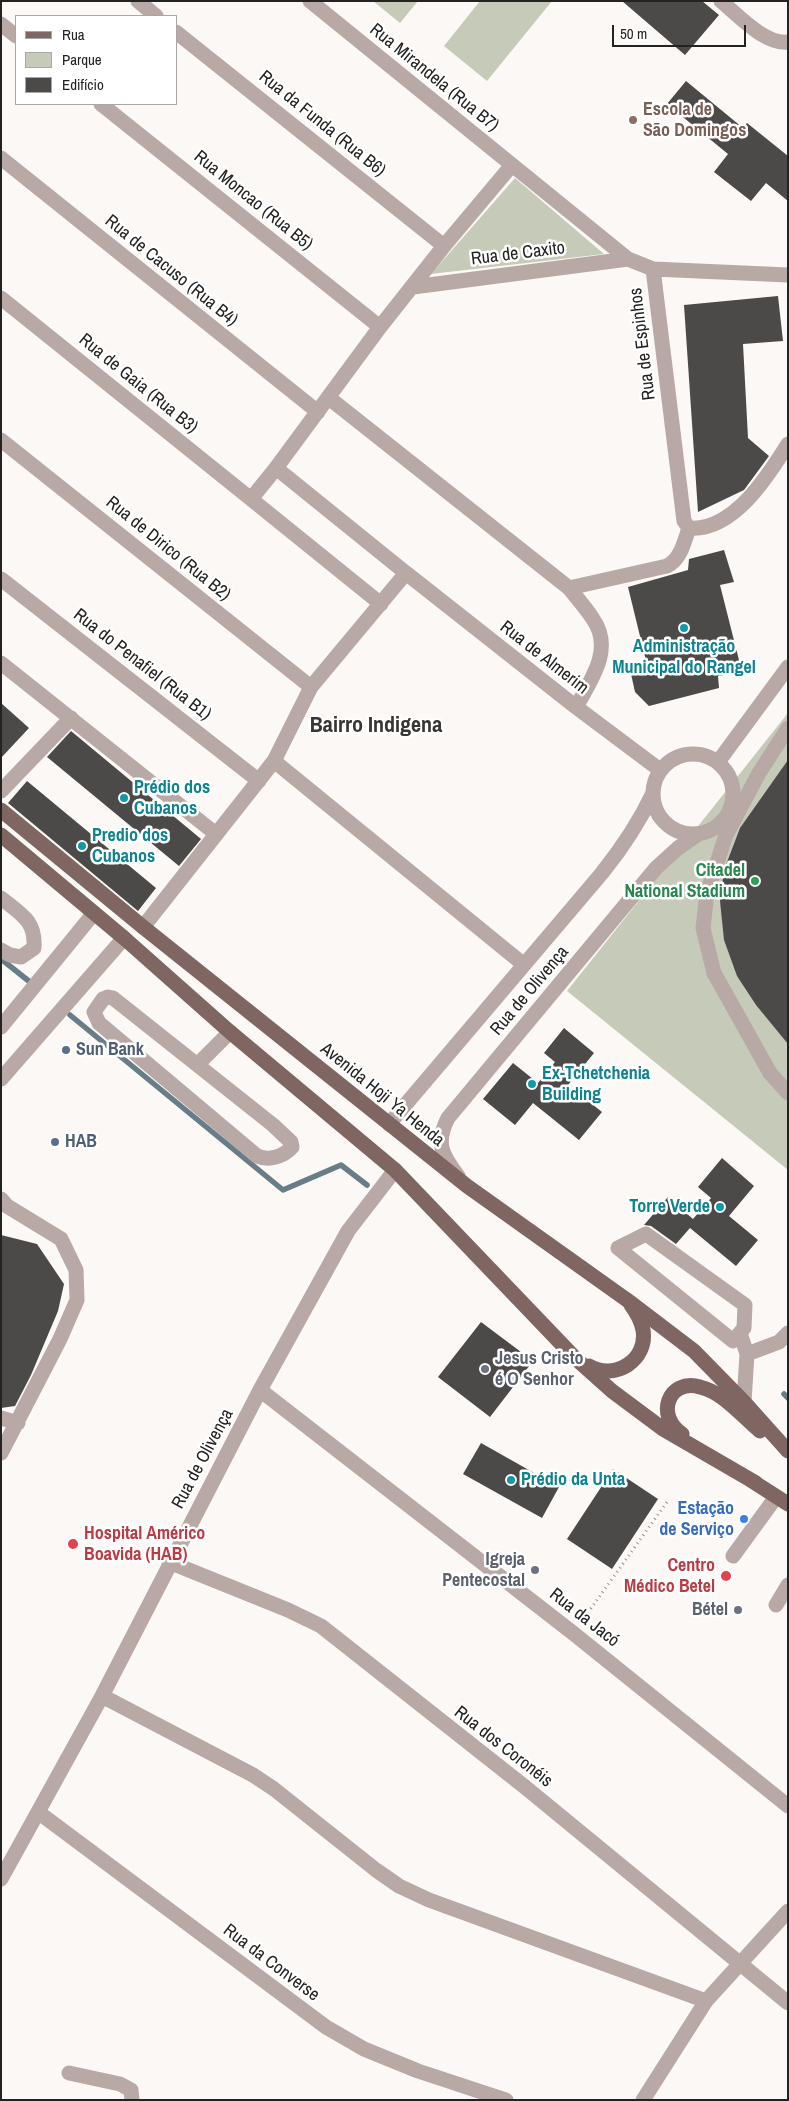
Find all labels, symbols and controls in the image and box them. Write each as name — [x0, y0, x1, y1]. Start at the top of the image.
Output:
legend — [15, 15, 178, 105]
scale bar — [614, 15, 748, 47]
street label: Rua Mirandela (Rua B7) — [365, 19, 503, 137]
text: 50 m — [620, 23, 647, 44]
text: Rua — [62, 24, 85, 45]
text: Parque — [62, 49, 102, 70]
street label: Rua da Funda (Rua B6) — [254, 66, 390, 182]
text: Edifício — [62, 74, 104, 95]
place label: Escola de São Domingos — [643, 99, 746, 142]
marker: Escola de São Domingos — [627, 114, 639, 126]
street label: Rua Moncao (Rua B5) — [189, 146, 317, 256]
street label: Rua de Cacuso (Rua B4) — [100, 211, 242, 331]
street label: Rua de Caxito — [470, 238, 566, 270]
street label: Rua de Espinhos — [625, 286, 661, 402]
street label: Rua de Gaia (Rua B3) — [74, 329, 202, 439]
street label: Rua de Dirico (Rua B2) — [101, 492, 235, 606]
street label: Rua do Penafiel (Rua B1) — [69, 604, 215, 726]
street label: Rua de Almerim — [495, 617, 593, 699]
marker: Administração Municipal do Rangel — [678, 622, 690, 634]
place label: Administração Municipal do Rangel — [612, 636, 756, 679]
district label: Bairro Indigena — [310, 713, 442, 739]
place label: Prédio dos Cubanos — [134, 777, 210, 820]
marker: Prédio dos Cubanos — [118, 792, 130, 804]
place label: Predio dos Cubanos — [92, 825, 168, 868]
marker: Predio dos Cubanos — [76, 840, 88, 852]
place label: Citadel National Stadium — [624, 860, 745, 902]
marker: Citadel National Stadium — [749, 875, 761, 887]
street label: Rua de Olivença — [486, 942, 574, 1040]
street label: Avenida Hoji Ya Henda — [316, 1038, 448, 1152]
place label: Sun Bank — [76, 1039, 144, 1061]
marker: Sun Bank — [60, 1044, 72, 1056]
place label: Ex-Tchetchenia Building — [542, 1063, 650, 1106]
marker: Ex-Tchetchenia Building — [526, 1078, 538, 1090]
place label: HAB — [65, 1131, 97, 1153]
marker: HAB — [49, 1136, 61, 1148]
place label: Torre Verde — [629, 1196, 710, 1218]
marker: Torre Verde — [714, 1201, 726, 1213]
place label: Jesus Cristo é O Senhor — [495, 1348, 584, 1390]
marker: Jesus Cristo é O Senhor — [479, 1363, 491, 1375]
street label: Rua de Olivença — [168, 1405, 238, 1513]
place label: Prédio da Unta — [521, 1469, 625, 1491]
marker: Prédio da Unta — [505, 1474, 517, 1486]
place label: Estação de Serviço — [659, 1498, 734, 1540]
marker: Estação de Serviço — [738, 1513, 750, 1525]
place label: Hospital Américo Boavida (HAB) — [84, 1523, 205, 1566]
marker: Hospital Américo Boavida (HAB) — [66, 1537, 80, 1551]
place label: Igreja Pentecostal — [442, 1549, 525, 1592]
place label: Centro Médico Betel — [624, 1555, 715, 1598]
marker: Igreja Pentecostal — [529, 1564, 541, 1576]
marker: Centro Médico Betel — [719, 1569, 733, 1583]
street label: Rua da Jacó — [545, 1584, 623, 1652]
place label: Bétel — [692, 1599, 728, 1621]
marker: Bétel — [732, 1604, 744, 1616]
street label: Rua dos Coronéis — [449, 1702, 557, 1792]
street label: Rua da Converse — [219, 1920, 323, 2006]

